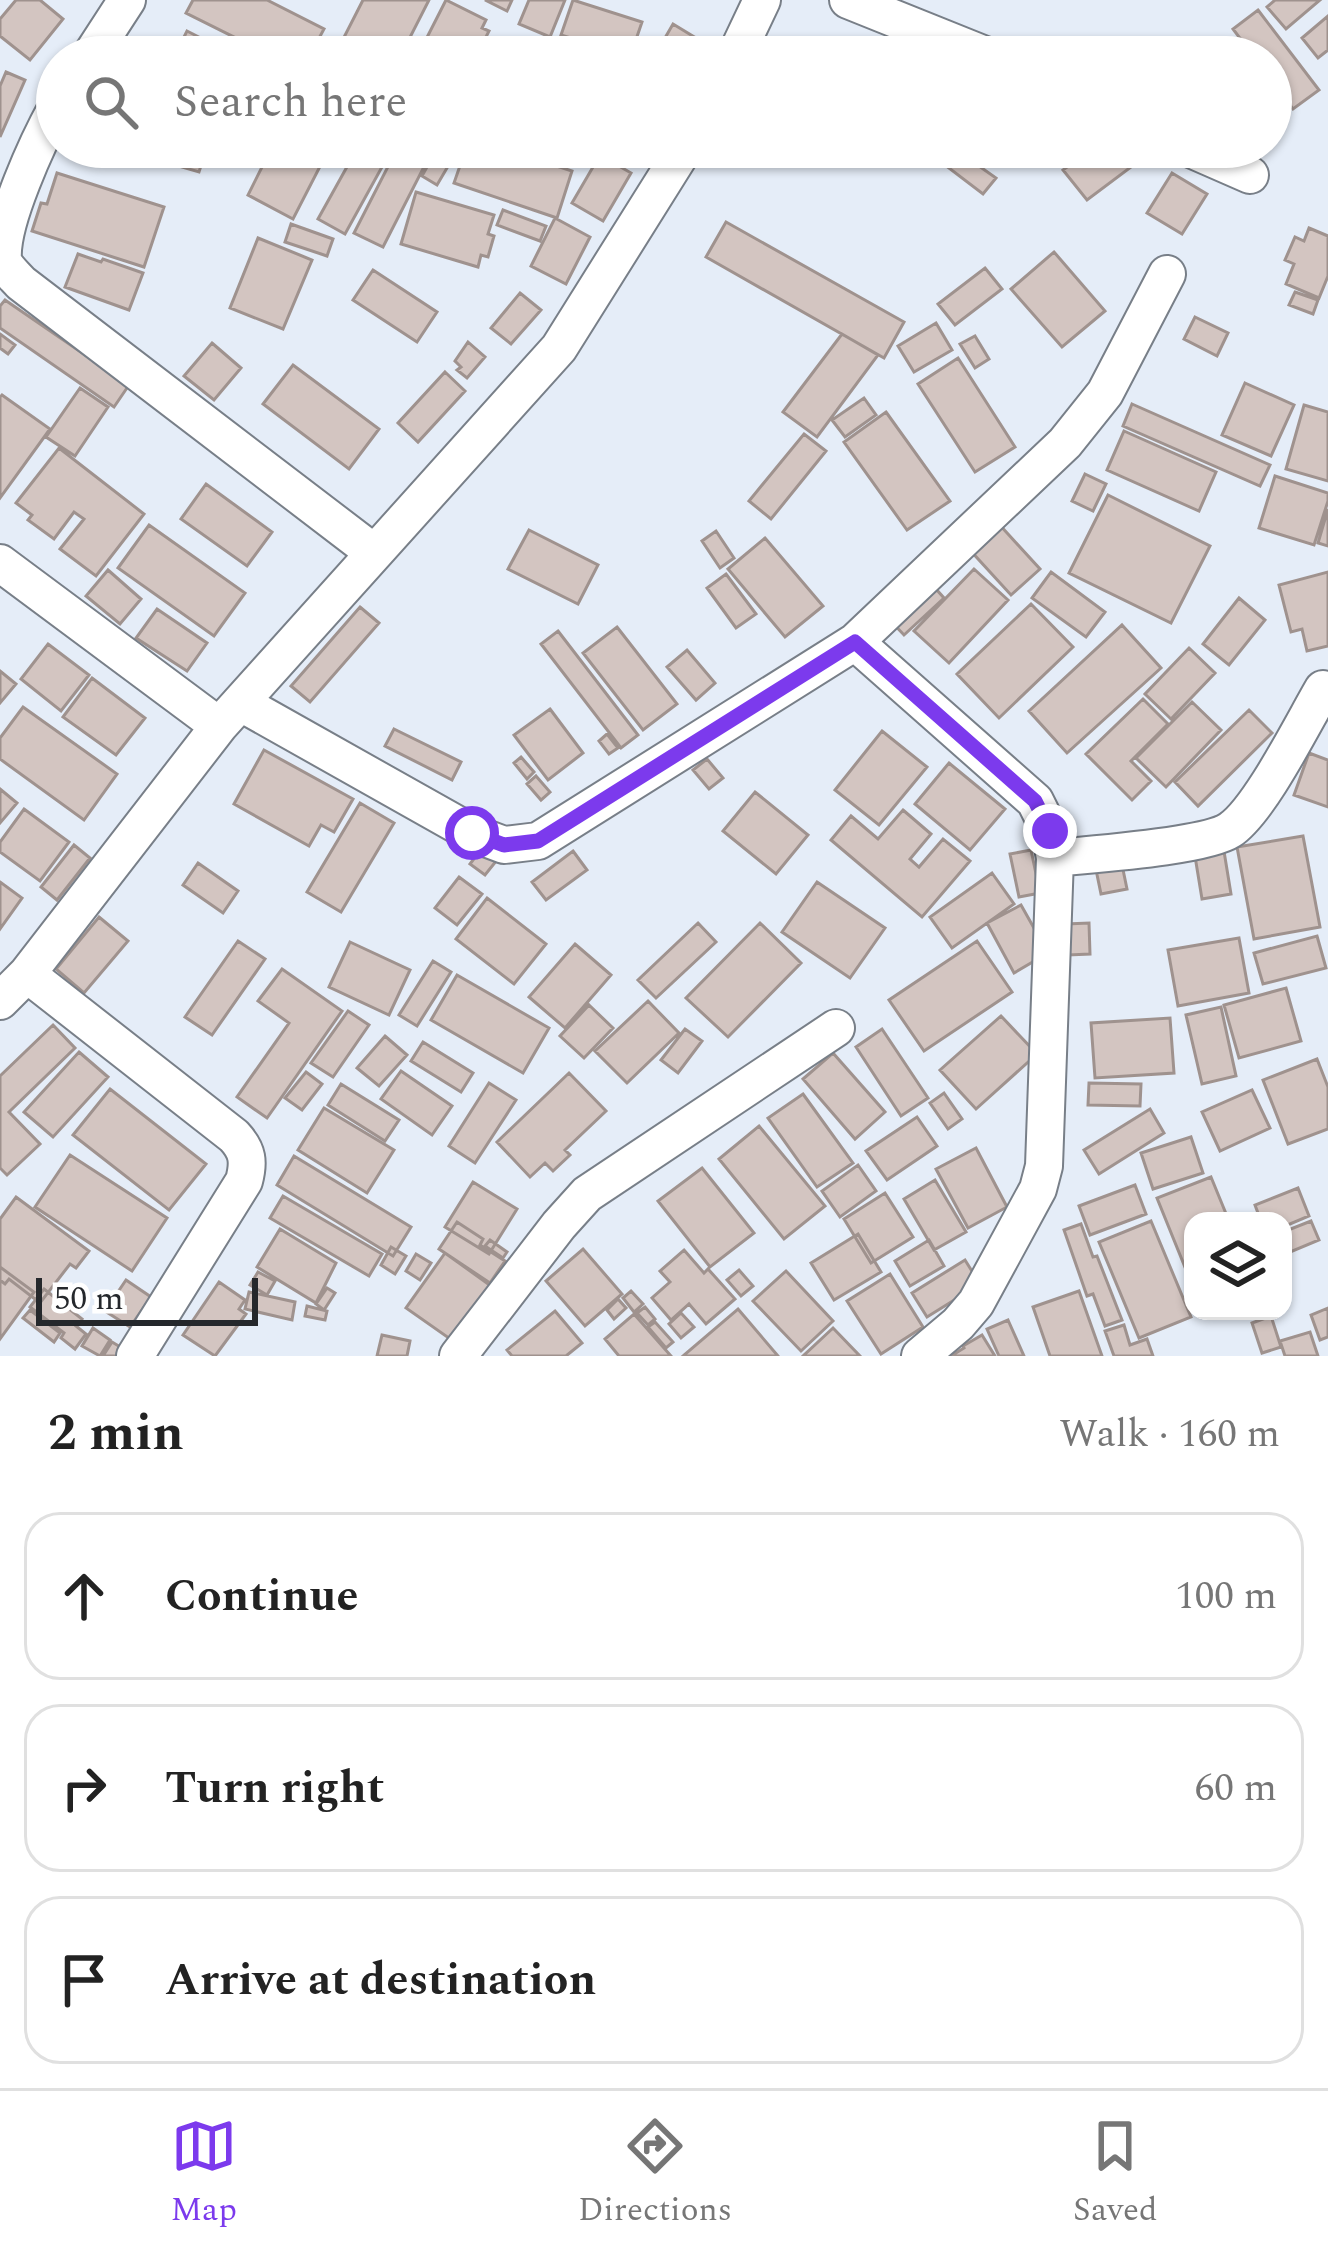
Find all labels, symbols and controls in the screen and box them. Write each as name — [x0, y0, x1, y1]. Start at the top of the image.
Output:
search box — [36, 36, 1292, 168]
text: Search here — [174, 68, 407, 137]
icon: search — [78, 69, 144, 135]
route end — [1023, 804, 1077, 858]
route start — [445, 806, 499, 860]
map controls — [1184, 1212, 1292, 1320]
button: layers — [1184, 1212, 1292, 1320]
scale bar — [36, 1272, 258, 1325]
text: 50 m — [54, 1274, 124, 1324]
text: 2 min — [48, 1395, 184, 1473]
text: Walk · 160 m — [1059, 1405, 1280, 1464]
text: Continue — [165, 1562, 358, 1631]
icon: ahead — [51, 1563, 117, 1629]
text: 100 m — [1175, 1567, 1277, 1626]
text: Turn right — [165, 1754, 384, 1823]
icon: right — [51, 1755, 117, 1821]
text: 60 m — [1195, 1759, 1277, 1818]
text: Arrive at destination — [165, 1946, 596, 2015]
icon: arrive — [51, 1947, 117, 2013]
tab: Map — [170, 2113, 237, 2235]
tab: Directions — [578, 2113, 732, 2235]
tab: Saved — [1073, 2113, 1158, 2235]

